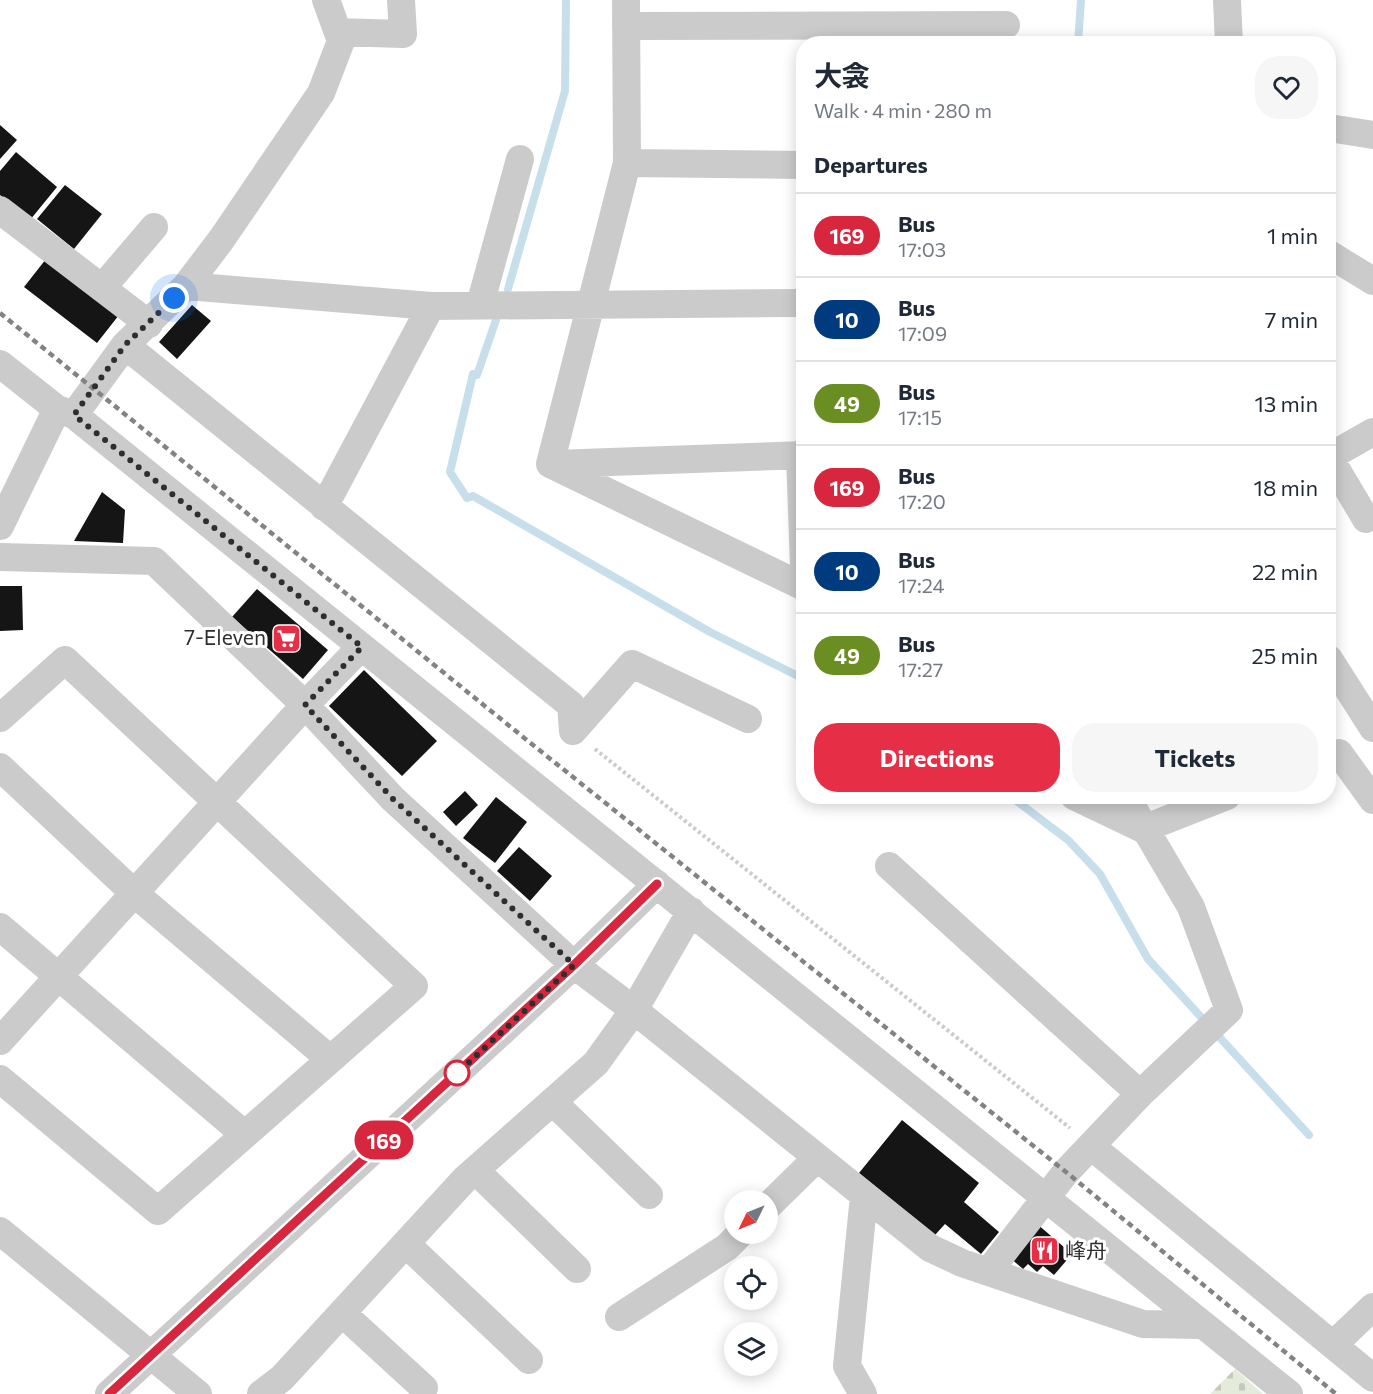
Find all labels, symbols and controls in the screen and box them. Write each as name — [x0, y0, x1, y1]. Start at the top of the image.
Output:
button: heart — [1255, 56, 1318, 119]
text: 大衾 — [814, 58, 870, 92]
text: Walk · 4 min · 280 m — [814, 98, 992, 122]
text: Departures — [814, 151, 928, 178]
text: Bus — [898, 210, 935, 237]
text: 1 min — [1267, 222, 1318, 249]
text: 169 — [829, 223, 865, 248]
text: 17:03 — [898, 237, 946, 261]
your location — [159, 283, 189, 313]
text: Bus — [898, 294, 935, 321]
text: 7 min — [1265, 306, 1318, 333]
text: 10 — [835, 307, 859, 332]
text: 17:09 — [898, 321, 947, 345]
text: Bus — [898, 378, 935, 405]
text: 13 min — [1254, 390, 1318, 417]
text: 49 — [834, 391, 860, 416]
text: 17:15 — [898, 405, 942, 429]
text: Bus — [898, 462, 935, 489]
text: 18 min — [1254, 474, 1318, 501]
text: 169 — [829, 475, 865, 500]
text: 17:20 — [898, 489, 946, 513]
text: Bus — [898, 546, 935, 573]
text: 22 min — [1252, 558, 1318, 585]
text: 10 — [835, 559, 859, 584]
text: 17:24 — [898, 573, 945, 597]
supermarket icon: 7-Eleven — [271, 622, 303, 654]
place label: 7-Eleven — [184, 624, 266, 649]
text: Bus — [898, 630, 935, 657]
text: 25 min — [1251, 642, 1318, 669]
text: 49 — [834, 643, 860, 668]
text: 17:27 — [898, 657, 943, 681]
button: Directions — [814, 723, 1060, 792]
button: Tickets — [1072, 723, 1318, 792]
unlabelled marker — [444, 1060, 470, 1086]
line badge: 169 — [350, 1120, 418, 1160]
text: 169 — [366, 1128, 402, 1153]
north arrow — [724, 1190, 778, 1244]
map controls — [724, 1190, 778, 1376]
restaurant icon: 峰舟 — [1028, 1235, 1060, 1267]
place label: 峰舟 — [1065, 1237, 1107, 1262]
button: locate — [724, 1256, 778, 1310]
button: layers — [724, 1322, 778, 1376]

